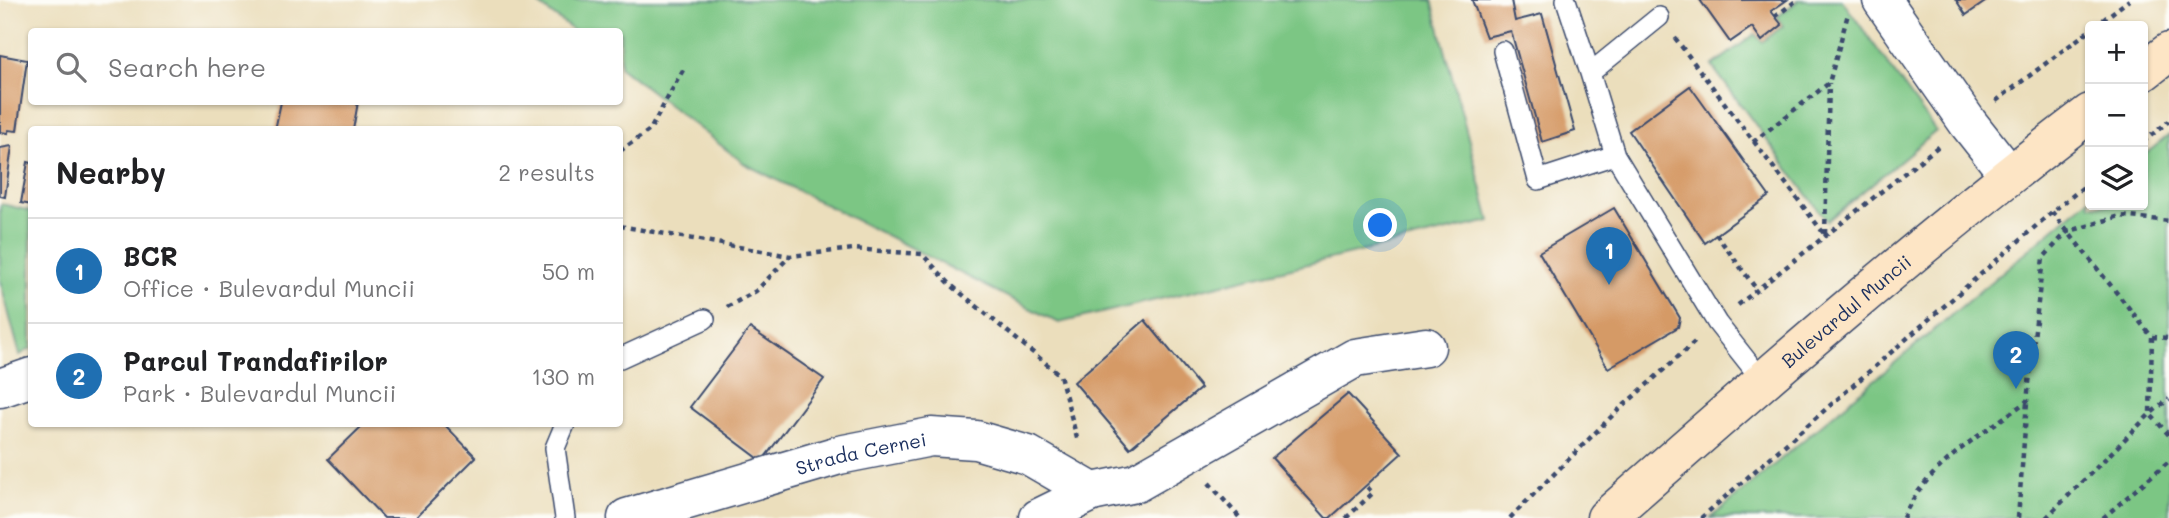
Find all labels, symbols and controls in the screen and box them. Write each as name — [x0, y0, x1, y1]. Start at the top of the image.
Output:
map controls — [2085, 21, 2148, 210]
button: + — [2085, 21, 2148, 84]
search box — [28, 28, 623, 105]
icon: search — [52, 48, 90, 86]
text: Search here — [108, 50, 266, 84]
button: − — [2085, 84, 2148, 147]
button: layers — [2085, 147, 2148, 210]
text: Nearby — [56, 152, 166, 192]
text: 2 results — [498, 157, 595, 187]
your location — [1363, 208, 1397, 242]
pin: 1 — [1586, 227, 1632, 285]
text: BCR — [123, 239, 178, 273]
street label: Bulevardul Muncii — [1776, 248, 1916, 372]
text: 1 — [74, 256, 84, 286]
text: 50 m — [542, 256, 595, 286]
text: Office · Bulevardul Muncii — [123, 273, 415, 303]
pin: 2 — [1993, 331, 2039, 389]
text: Parcul Trandafirilor — [123, 344, 388, 378]
text: 2 — [73, 361, 85, 391]
text: 130 m — [531, 361, 595, 391]
text: Park · Bulevardul Muncii — [123, 378, 396, 408]
street label: Strada Cernei — [792, 426, 928, 480]

